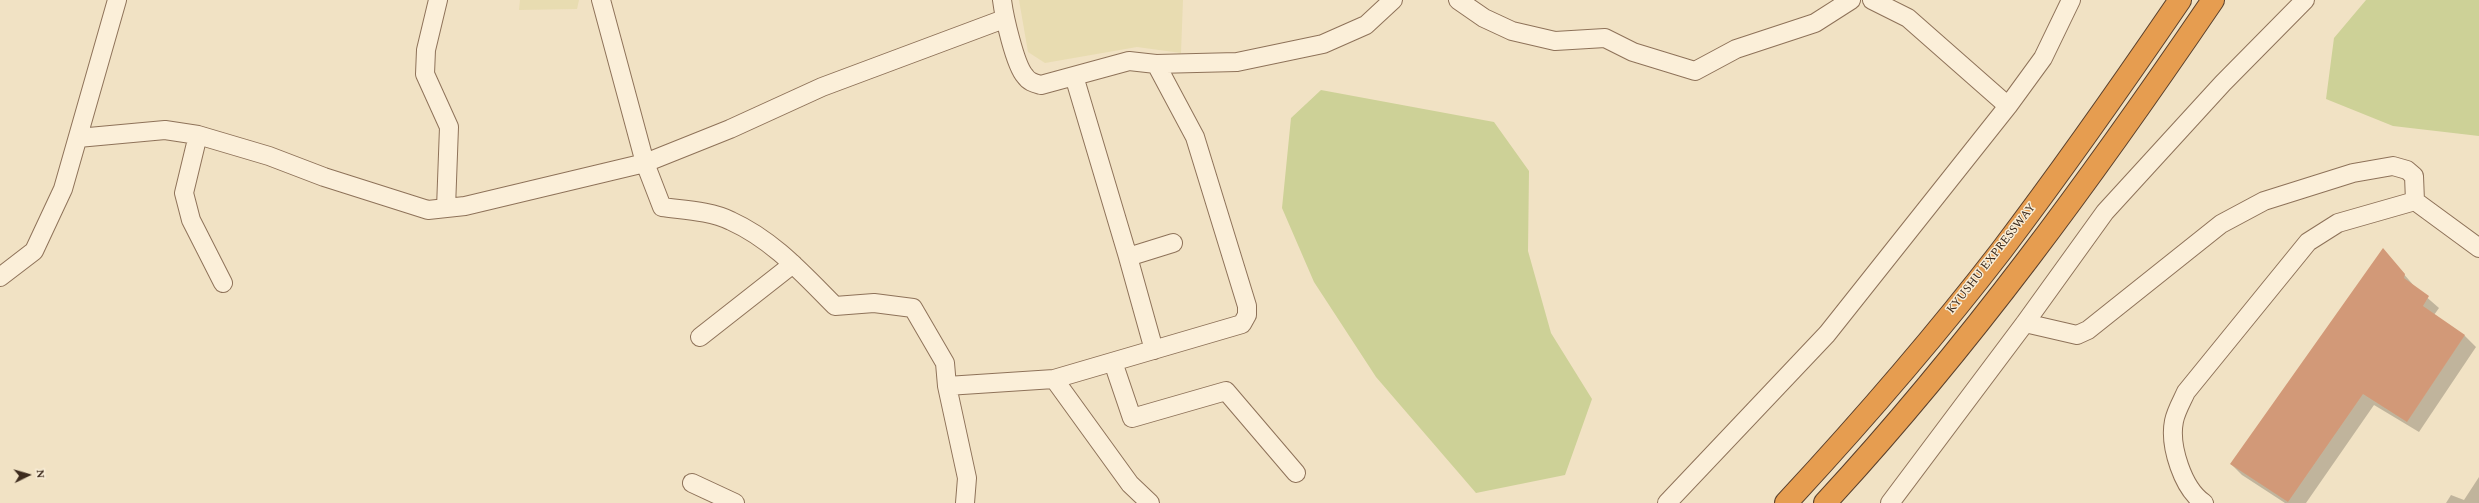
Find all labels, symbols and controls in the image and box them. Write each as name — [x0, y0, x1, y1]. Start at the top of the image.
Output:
street label: KYUSHU EXPRESSWAY — [1944, 201, 2040, 317]
north arrow — [8, 455, 48, 495]
text: N — [32, 469, 49, 479]

